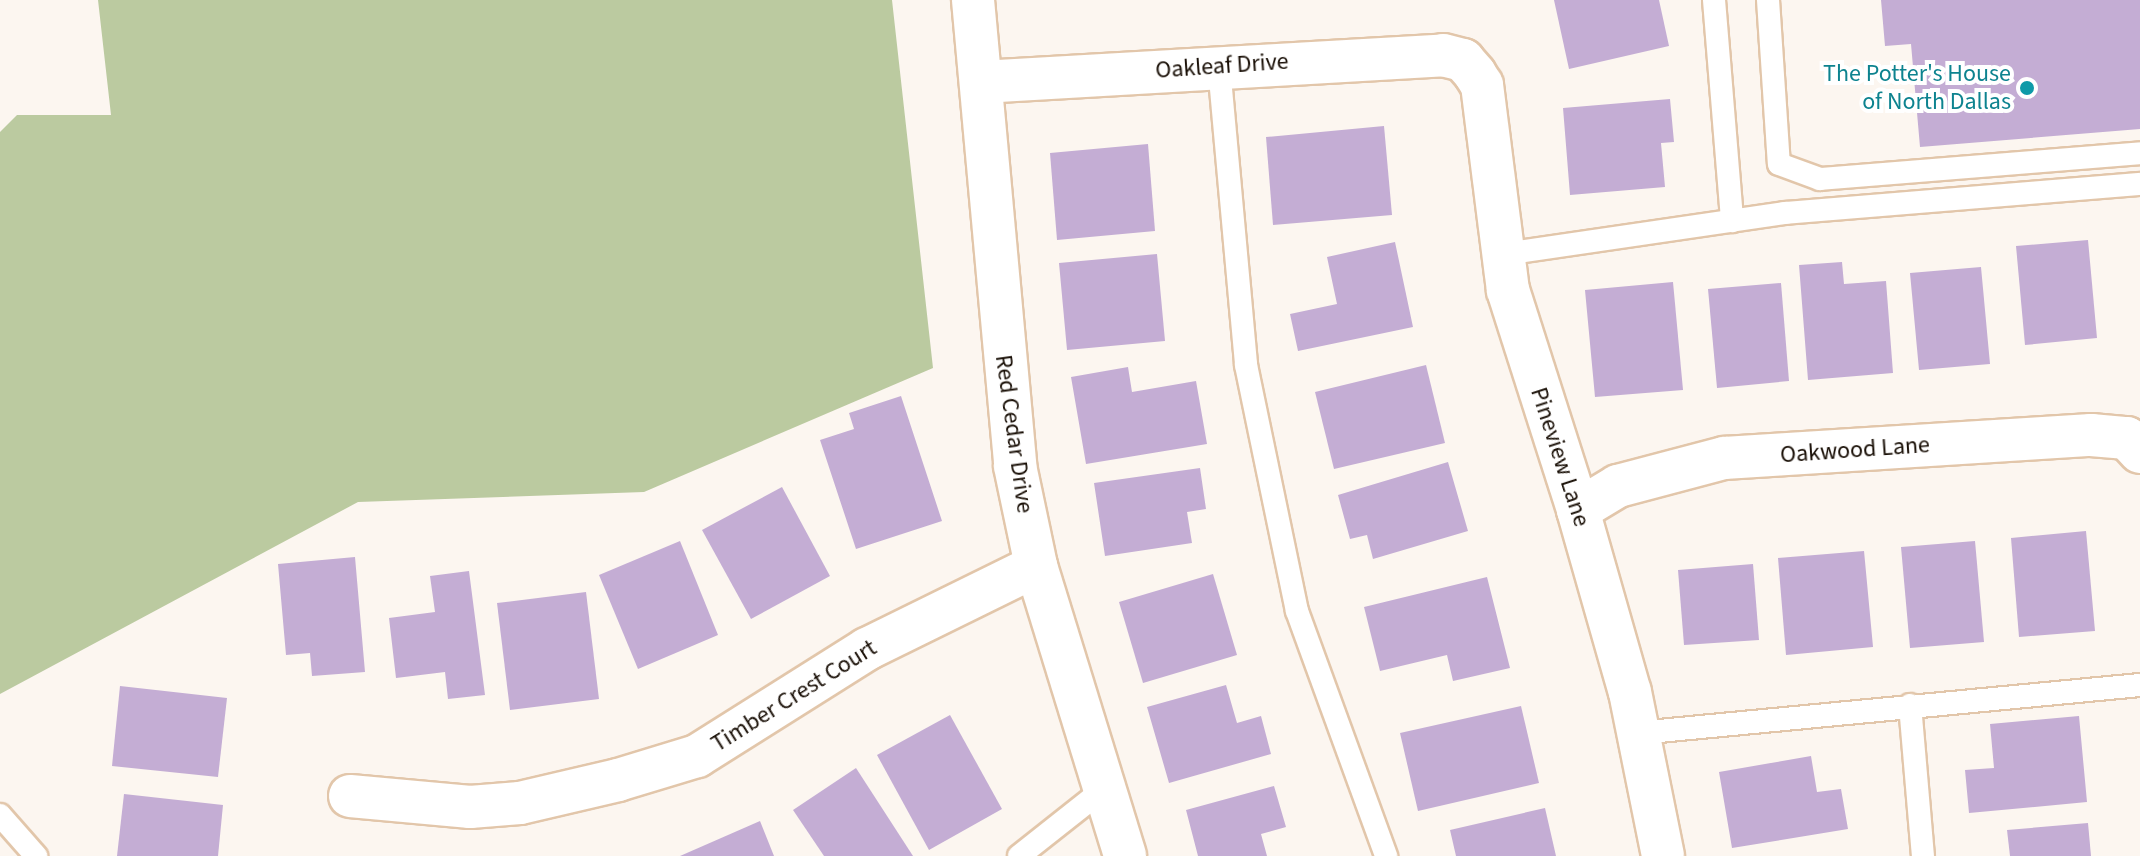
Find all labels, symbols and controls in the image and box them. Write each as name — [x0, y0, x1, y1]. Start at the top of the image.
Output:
street label: Oakleaf Drive — [1154, 47, 1290, 85]
place label: The Potter's House of North Dallas — [1823, 60, 2011, 116]
marker: The Potter's House of North Dallas — [2018, 79, 2036, 97]
street label: Red Cedar Drive — [989, 353, 1039, 515]
street label: Pineview Lane — [1524, 384, 1596, 530]
street label: Oakwood Lane — [1779, 430, 1931, 470]
street label: Timber Crest Court — [706, 634, 882, 758]

